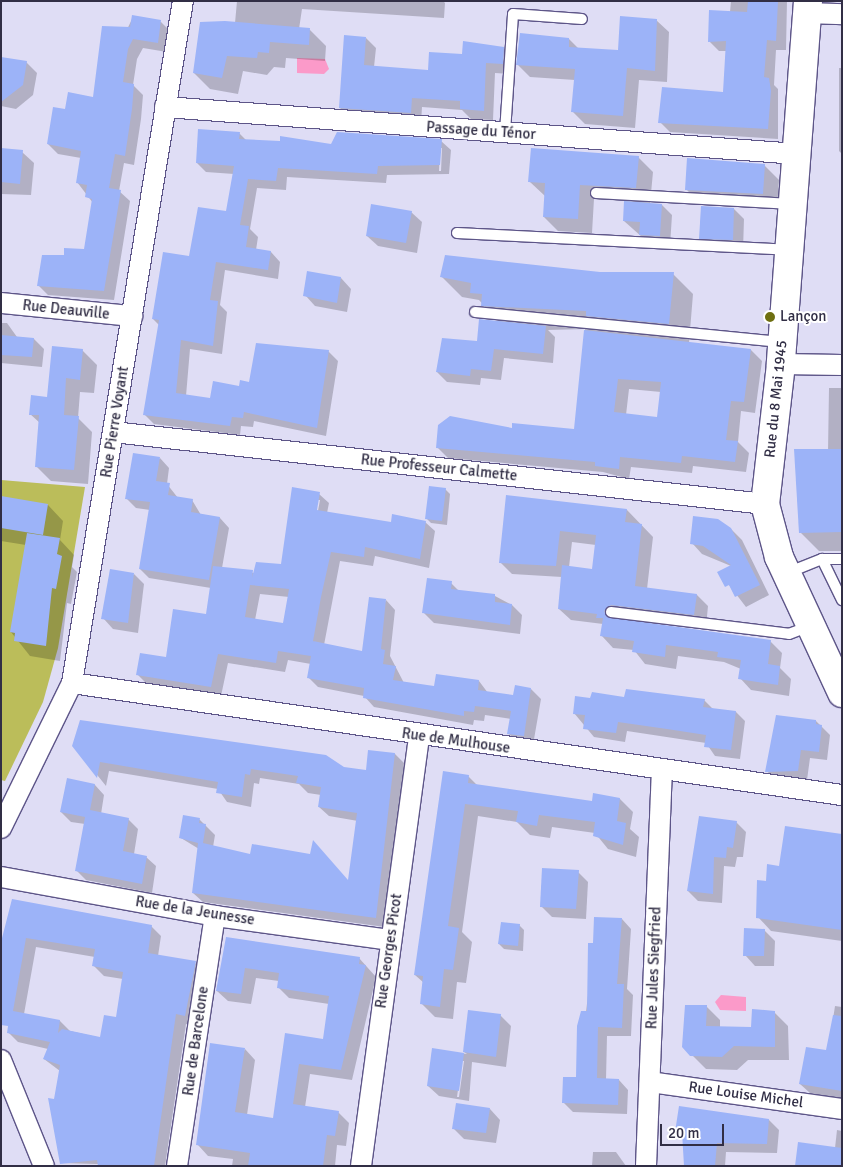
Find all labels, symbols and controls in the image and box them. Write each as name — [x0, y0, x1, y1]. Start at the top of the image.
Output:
street label: Passage du Ténor — [426, 118, 536, 144]
street label: Rue Deauville — [22, 296, 110, 324]
place label: Lançon — [780, 308, 826, 326]
marker: Lançon — [764, 311, 776, 323]
street label: Rue du 8 Mai 1945 — [761, 339, 791, 459]
street label: Rue Pierre Voyant — [97, 365, 133, 479]
street label: Rue Professeur Calmette — [360, 451, 518, 485]
street label: Rue de Mulhouse — [401, 724, 511, 758]
street label: Rue Georges Picot — [372, 892, 406, 1010]
street label: Rue de la Jeunesse — [134, 893, 256, 929]
street label: Rue Jules Siegfried — [643, 906, 665, 1030]
street label: Rue de Barcelone — [179, 985, 213, 1097]
street label: Rue Louise Michel — [687, 1078, 805, 1112]
scale bar — [663, 1114, 727, 1146]
text: 20 m — [668, 1124, 699, 1142]

